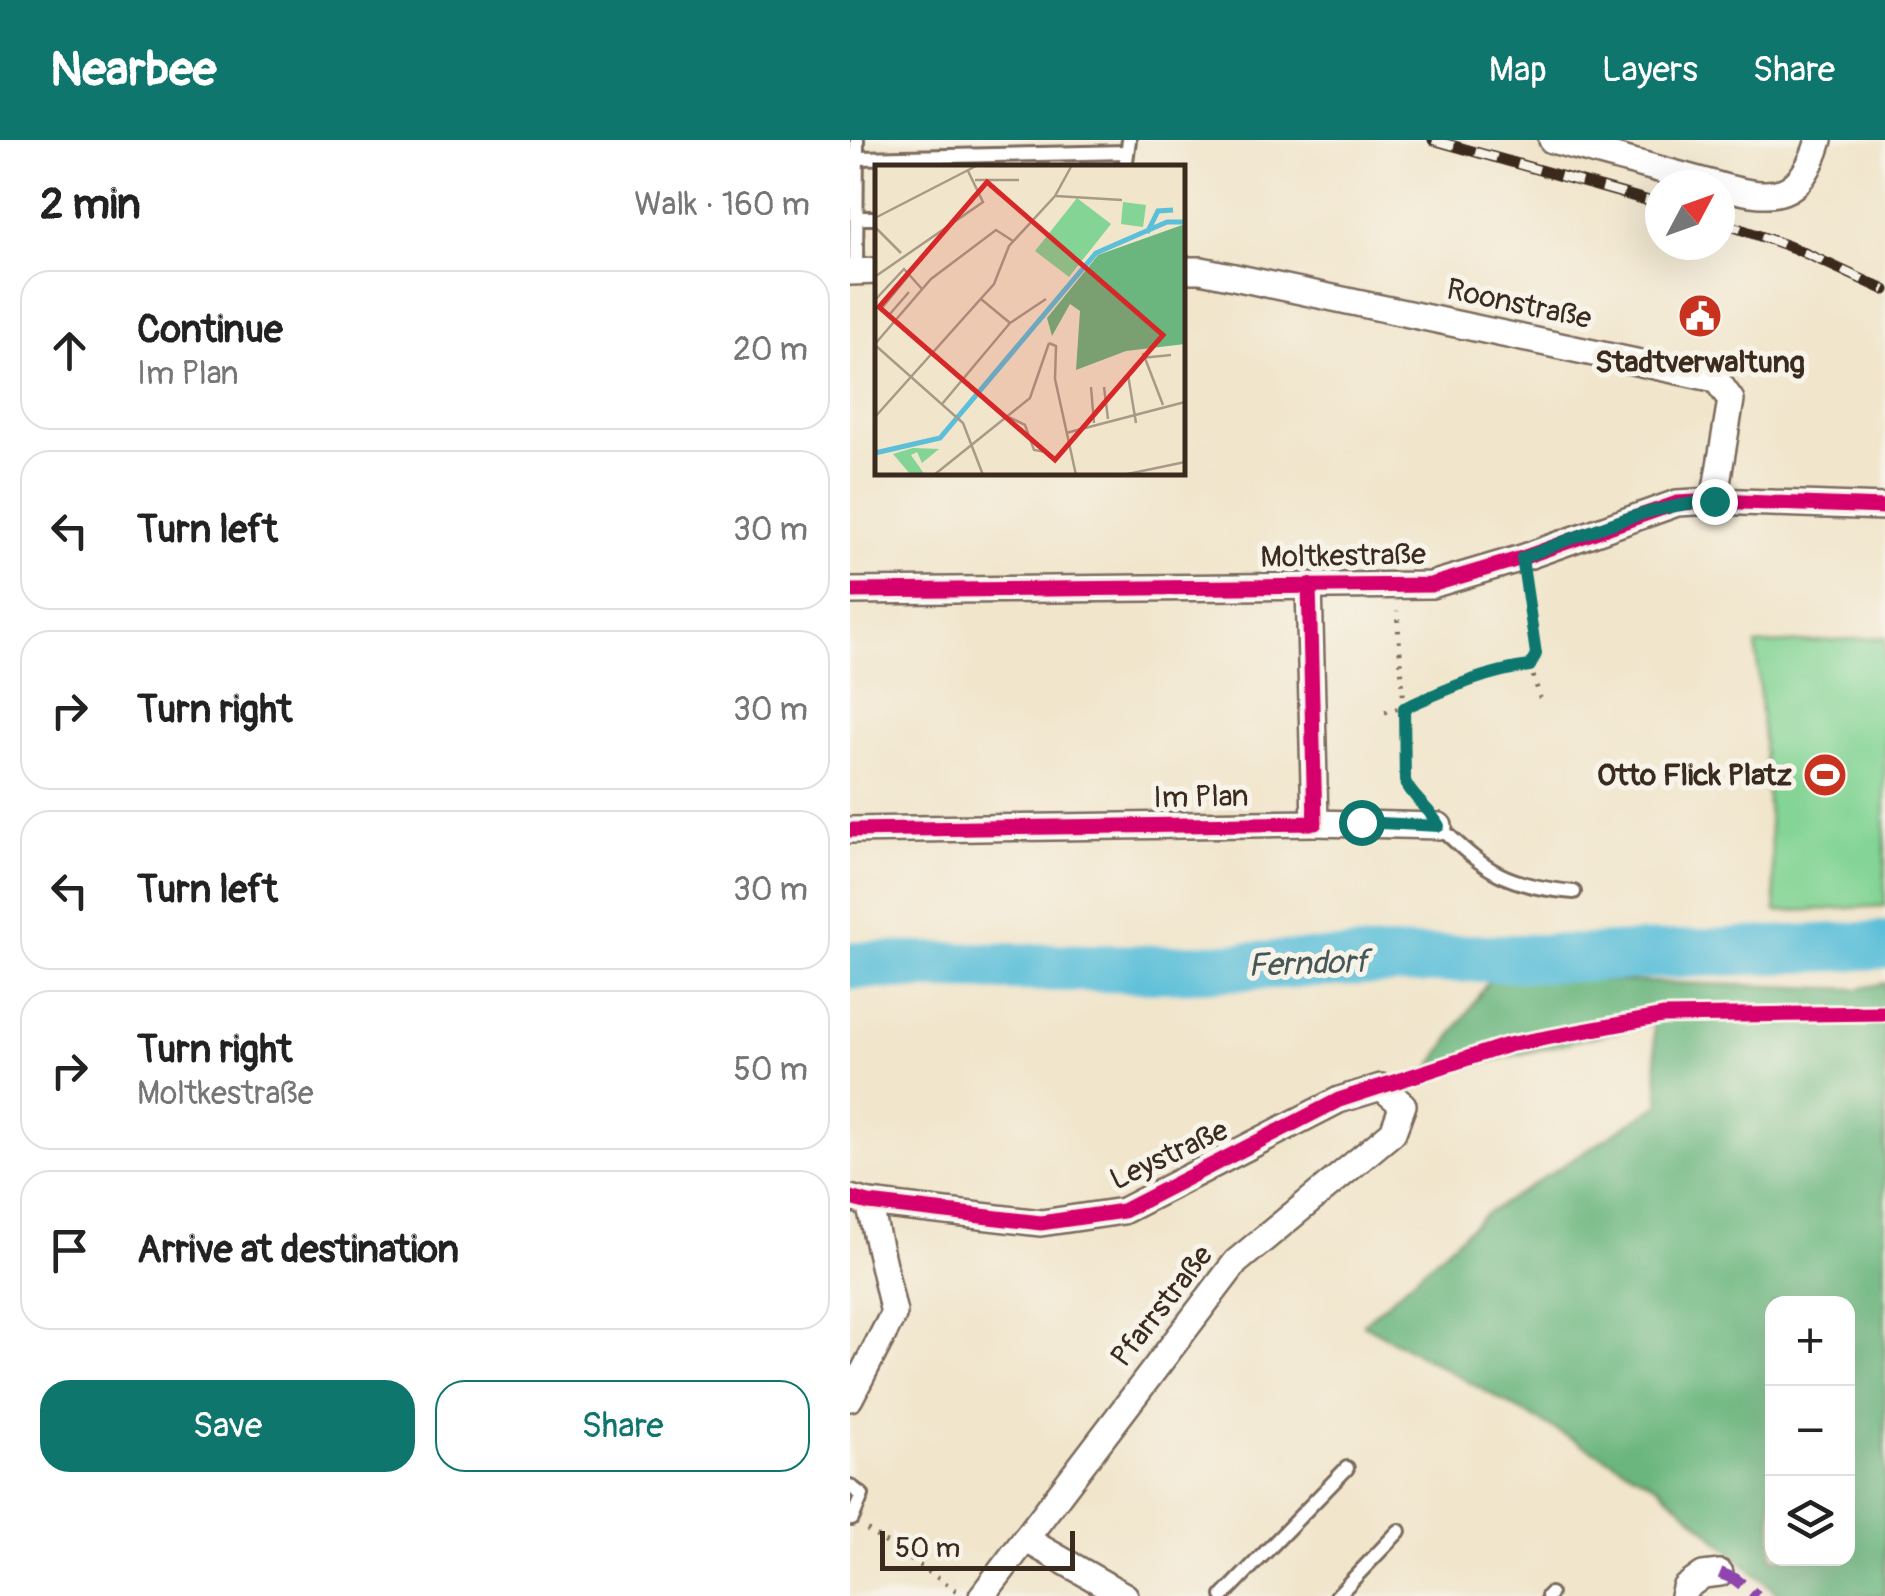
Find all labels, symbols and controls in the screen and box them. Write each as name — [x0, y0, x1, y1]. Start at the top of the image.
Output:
text: Nearbee — [50, 40, 216, 100]
text: Map — [1489, 48, 1547, 92]
text: Layers — [1602, 48, 1698, 92]
text: Share — [1753, 48, 1835, 92]
inset map — [875, 165, 1185, 475]
north arrow — [1645, 170, 1735, 260]
text: 2 min — [40, 179, 141, 231]
text: Walk · 160 m — [634, 185, 810, 225]
street label: Roonstraße — [1443, 271, 1595, 337]
public building icon: Stadtverwaltung — [1677, 293, 1723, 339]
text: Continue — [137, 306, 283, 354]
icon: ahead — [42, 323, 97, 378]
text: 20 m — [733, 330, 808, 370]
place label: Stadtverwaltung — [1595, 344, 1805, 381]
text: Im Plan — [137, 354, 239, 394]
route end — [1692, 479, 1738, 525]
icon: left — [42, 503, 97, 558]
text: Turn left — [137, 506, 278, 554]
text: 30 m — [733, 510, 808, 550]
street label: Moltkestraße — [1260, 536, 1426, 576]
icon: right — [42, 683, 97, 738]
text: Turn right — [137, 686, 292, 734]
text: 30 m — [733, 690, 808, 730]
sports icon: Otto Flick Platz — [1802, 752, 1848, 798]
place label: Otto Flick Platz — [1597, 757, 1792, 794]
street label: Im Plan — [1153, 778, 1249, 816]
route start — [1339, 800, 1385, 846]
icon: left — [42, 863, 97, 918]
text: Turn left — [137, 866, 278, 914]
text: 30 m — [733, 870, 808, 910]
water label: Ferndorf — [1247, 942, 1375, 986]
text: Turn right — [137, 1026, 292, 1074]
icon: right — [42, 1043, 97, 1098]
text: 50 m — [733, 1050, 808, 1090]
text: Moltkestraße — [137, 1074, 314, 1114]
street label: Leystraße — [1104, 1112, 1234, 1198]
icon: arrive — [42, 1223, 97, 1278]
text: Arrive at destination — [137, 1226, 459, 1274]
street label: Pfarrstraße — [1103, 1238, 1221, 1374]
map controls — [1765, 1296, 1855, 1566]
button: + — [1765, 1296, 1855, 1386]
button: Save — [40, 1380, 415, 1472]
button: Share — [435, 1380, 810, 1472]
button: − — [1765, 1386, 1855, 1476]
button: layers — [1765, 1476, 1855, 1566]
scale bar — [880, 1526, 1075, 1570]
text: 50 m — [895, 1531, 960, 1566]

